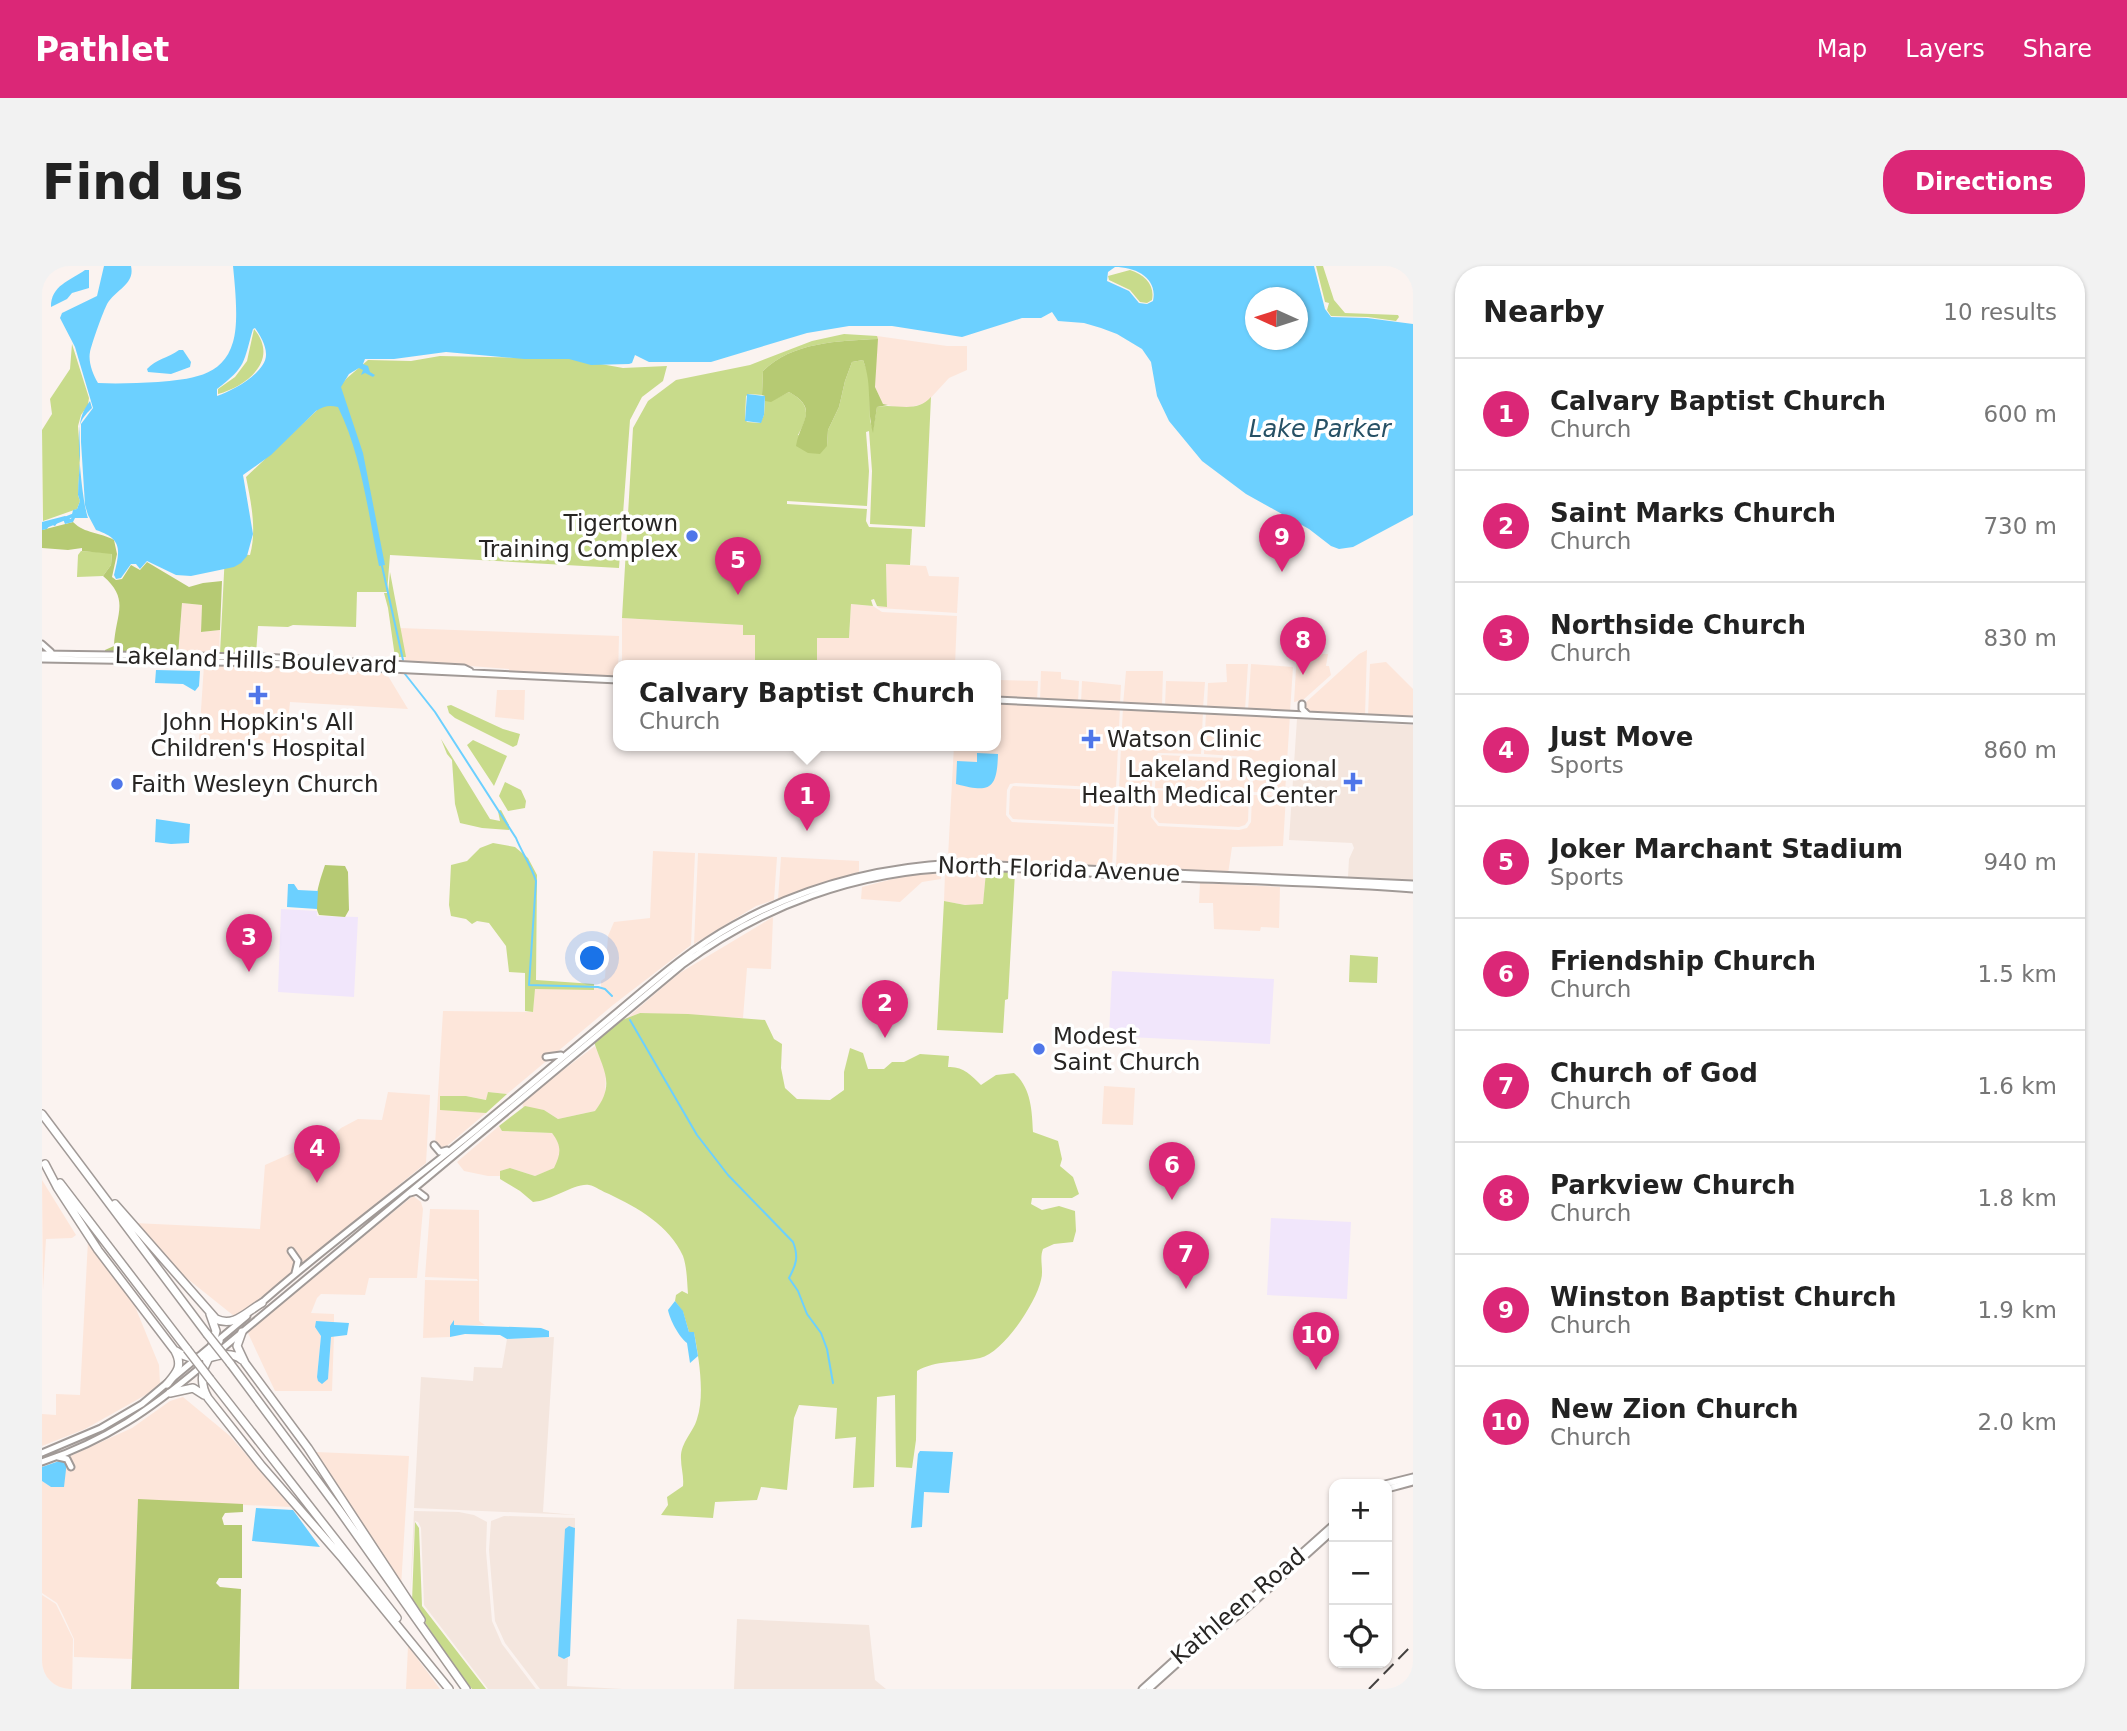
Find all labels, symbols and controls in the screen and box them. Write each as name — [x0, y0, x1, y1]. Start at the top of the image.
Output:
text: Pathlet — [35, 30, 169, 69]
text: Map — [1817, 35, 1867, 63]
text: Layers — [1905, 35, 1985, 63]
text: Share — [2023, 35, 2092, 63]
button: Directions — [1883, 150, 2085, 214]
text: Find us — [42, 154, 243, 211]
north arrow — [1245, 287, 1308, 350]
text: Nearby — [1483, 294, 1605, 329]
text: 10 results — [1943, 299, 2057, 325]
text: Calvary Baptist Church — [1550, 386, 1886, 416]
text: 1 — [1498, 401, 1514, 427]
text: 600 m — [1983, 401, 2057, 427]
water label: Lake Parker — [1249, 415, 1393, 443]
text: Church — [1550, 416, 1631, 442]
text: Saint Marks Church — [1550, 498, 1836, 528]
place label: Tigertown Training Complex — [478, 510, 678, 562]
text: 2 — [1498, 513, 1514, 539]
text: 730 m — [1983, 513, 2057, 539]
pin: 9 — [1259, 514, 1305, 572]
marker: Tigertown Training Complex — [684, 528, 700, 544]
text: Church — [1550, 528, 1631, 554]
pin: 5 — [715, 537, 761, 595]
text: Northside Church — [1550, 610, 1806, 640]
pin: 8 — [1280, 617, 1326, 675]
text: 3 — [1498, 625, 1514, 651]
text: 830 m — [1983, 625, 2057, 651]
text: Church — [1550, 640, 1631, 666]
street label: Lakeland Hills Boulevard — [114, 642, 398, 678]
popup — [613, 660, 1001, 751]
text: Calvary Baptist Church — [639, 678, 975, 708]
marker: John Hopkin's All Children's Hospital — [248, 685, 268, 705]
text: Church — [639, 708, 720, 734]
place label: John Hopkin's All Children's Hospital — [150, 709, 366, 761]
text: Just Move — [1550, 722, 1693, 752]
place label: Watson Clinic — [1107, 726, 1262, 752]
marker: Watson Clinic — [1081, 729, 1101, 749]
text: 4 — [1498, 737, 1514, 763]
text: 860 m — [1983, 737, 2057, 763]
text: Sports — [1550, 752, 1624, 778]
place label: Lakeland Regional Health Medical Center — [1081, 756, 1338, 808]
place label: Faith Wesleyn Church — [131, 771, 378, 797]
marker: Lakeland Regional Health Medical Center — [1343, 772, 1363, 792]
pin: 1 — [784, 773, 830, 831]
marker: Faith Wesleyn Church — [109, 776, 125, 792]
text: Joker Marchant Stadium — [1550, 834, 1903, 864]
text: 5 — [1498, 849, 1514, 875]
text: 940 m — [1983, 849, 2057, 875]
street label: North Florida Avenue — [937, 852, 1181, 886]
text: Sports — [1550, 864, 1624, 890]
pin: 3 — [226, 914, 272, 972]
your location — [575, 941, 609, 975]
text: Friendship Church — [1550, 946, 1816, 976]
text: 6 — [1498, 961, 1514, 987]
text: 1.5 km — [1977, 961, 2057, 987]
text: Church — [1550, 976, 1631, 1002]
pin: 2 — [862, 980, 908, 1038]
place label: Modest Saint Church — [1053, 1023, 1200, 1075]
marker: Modest Saint Church — [1031, 1041, 1047, 1057]
text: Church of God — [1550, 1058, 1758, 1088]
text: 7 — [1498, 1073, 1514, 1099]
text: 1.6 km — [1977, 1073, 2057, 1099]
text: Church — [1550, 1088, 1631, 1114]
pin: 4 — [294, 1125, 340, 1183]
pin: 6 — [1149, 1142, 1195, 1200]
text: Parkview Church — [1550, 1170, 1795, 1200]
text: 8 — [1498, 1185, 1514, 1211]
text: 1.8 km — [1977, 1185, 2057, 1211]
text: Church — [1550, 1200, 1631, 1226]
pin: 7 — [1163, 1231, 1209, 1289]
text: Winston Baptist Church — [1550, 1282, 1897, 1312]
text: 9 — [1498, 1297, 1514, 1323]
text: 1.9 km — [1977, 1297, 2057, 1323]
pin: 10 — [1293, 1312, 1339, 1370]
text: Church — [1550, 1312, 1631, 1338]
text: New Zion Church — [1550, 1394, 1799, 1424]
text: 10 — [1490, 1409, 1522, 1435]
text: 2.0 km — [1977, 1409, 2057, 1435]
text: Church — [1550, 1424, 1631, 1450]
map controls — [1329, 1479, 1392, 1668]
button: + — [1329, 1479, 1392, 1542]
street label: Kathleen Road — [1166, 1542, 1310, 1670]
button: − — [1329, 1542, 1392, 1605]
button: locate — [1329, 1605, 1392, 1668]

